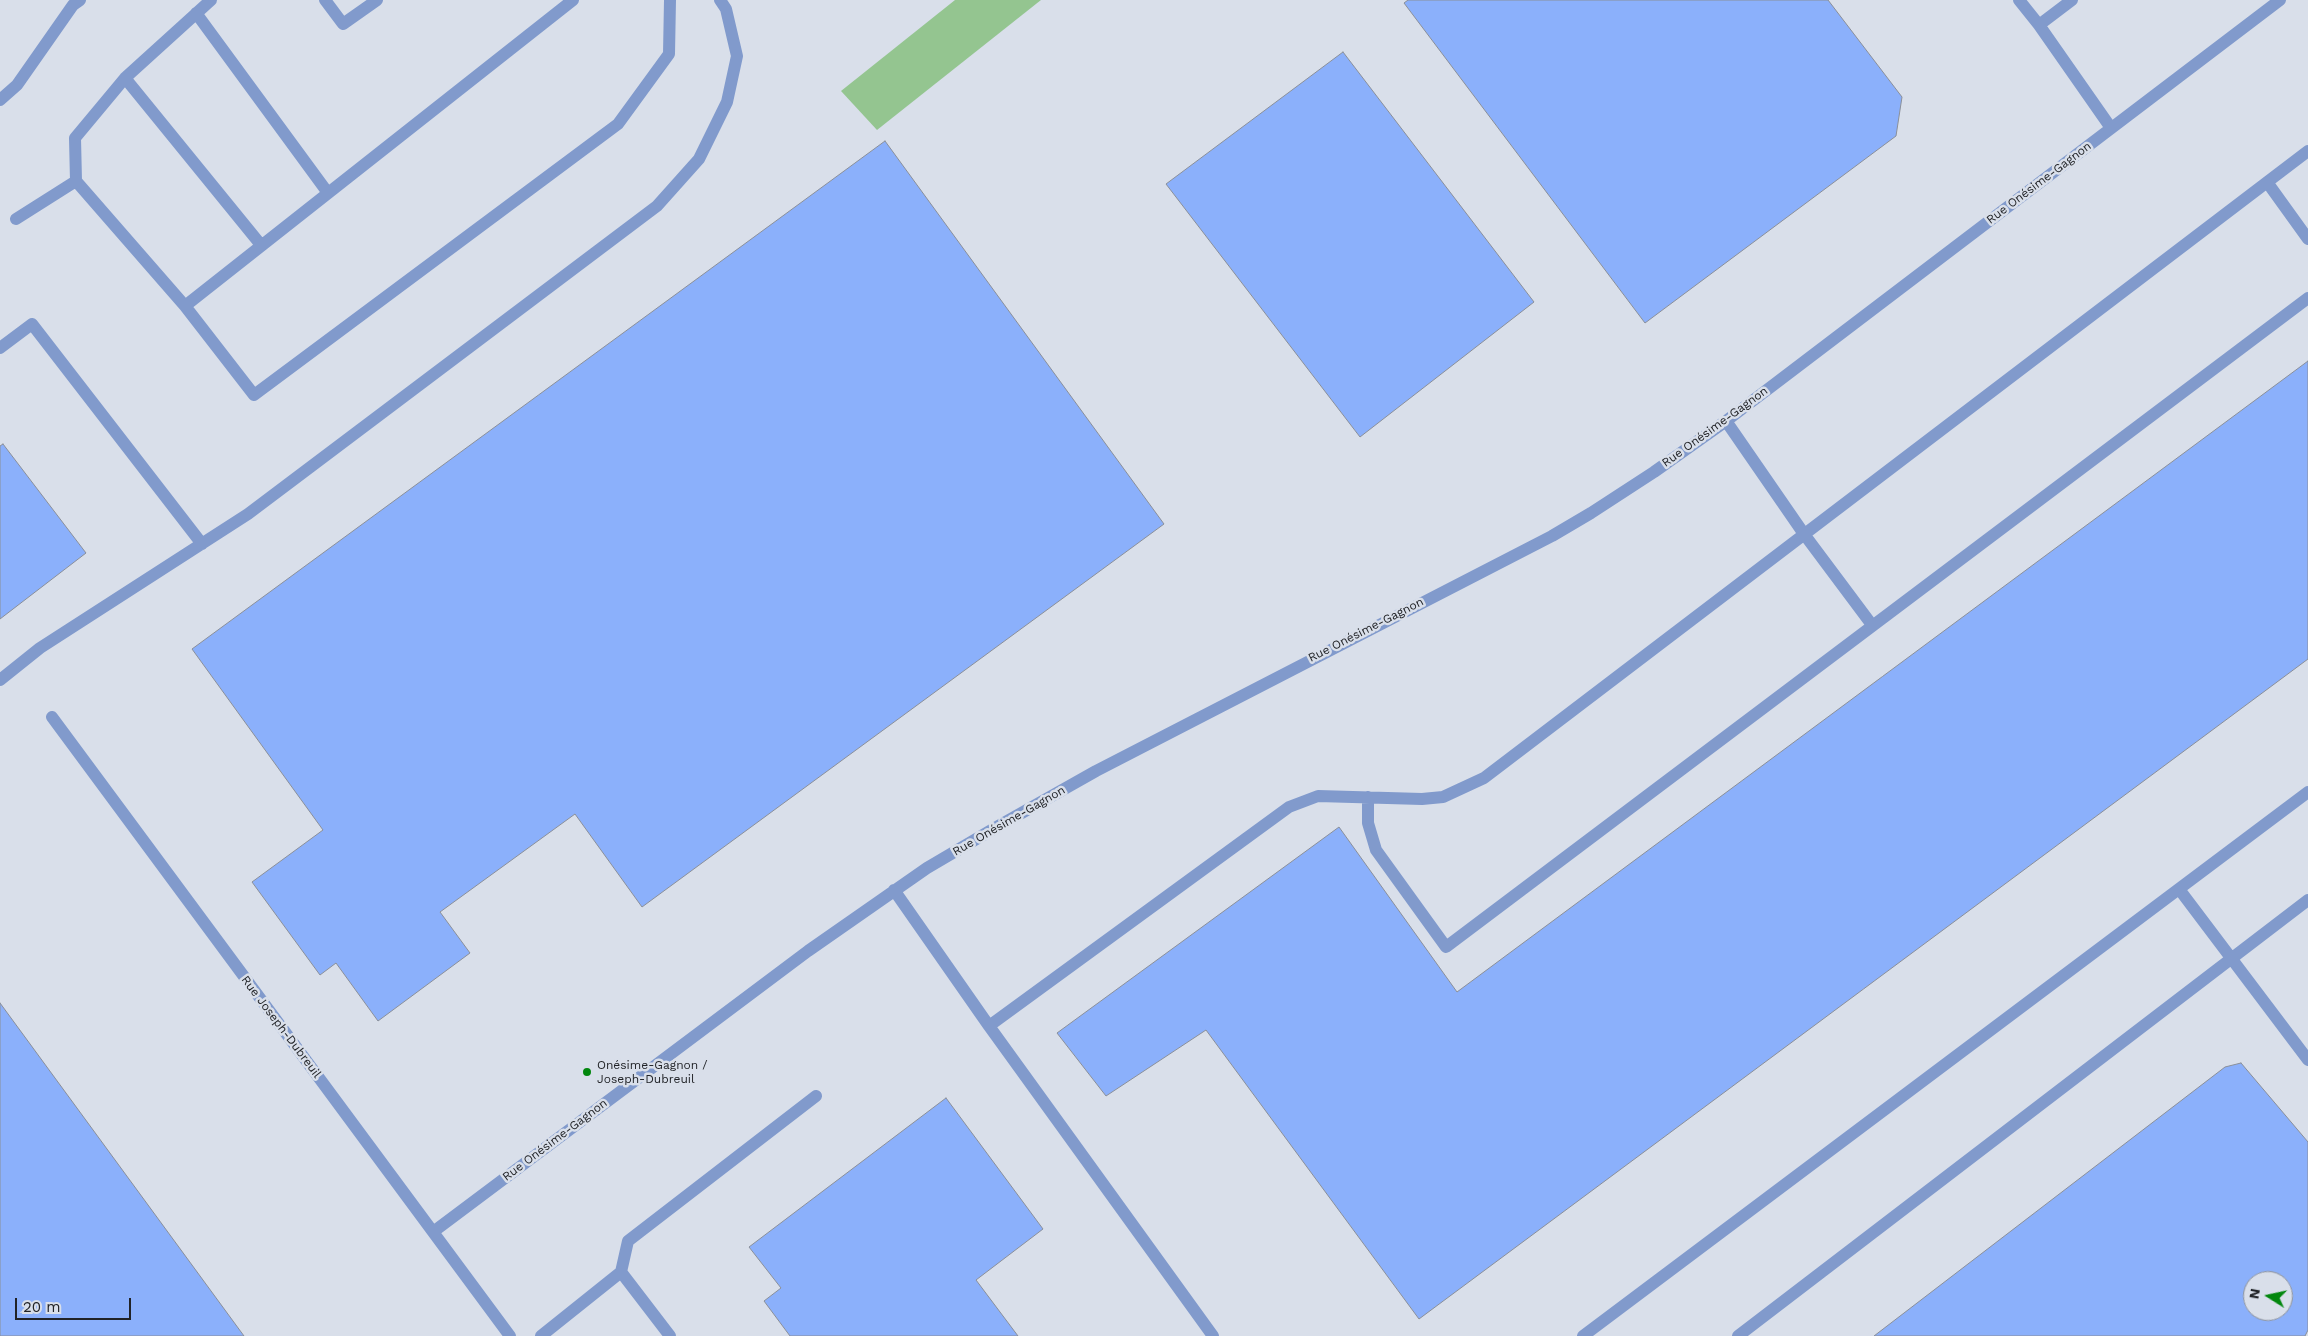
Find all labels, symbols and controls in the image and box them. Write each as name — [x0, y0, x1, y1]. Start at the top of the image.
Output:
street label: Rue Onésime-Gagnon — [1984, 139, 2094, 227]
street label: Rue Onésime-Gagnon — [1659, 384, 1771, 470]
street label: Rue Onésime-Gagnon — [1306, 595, 1426, 665]
street label: Rue Onésime-Gagnon — [950, 783, 1068, 859]
street label: Rue Joseph-Dubreuil — [238, 973, 324, 1081]
place label: Onésime-Gagnon / Joseph-Dubreuil — [597, 1058, 708, 1086]
marker: Onésime-Gagnon / Joseph-Dubreuil — [581, 1066, 593, 1078]
street label: Rue Onésime-Gagnon — [500, 1096, 610, 1184]
north arrow — [2243, 1271, 2293, 1321]
text: N — [2245, 1287, 2263, 1300]
scale bar — [18, 1288, 134, 1320]
text: 20 m — [23, 1298, 61, 1316]

